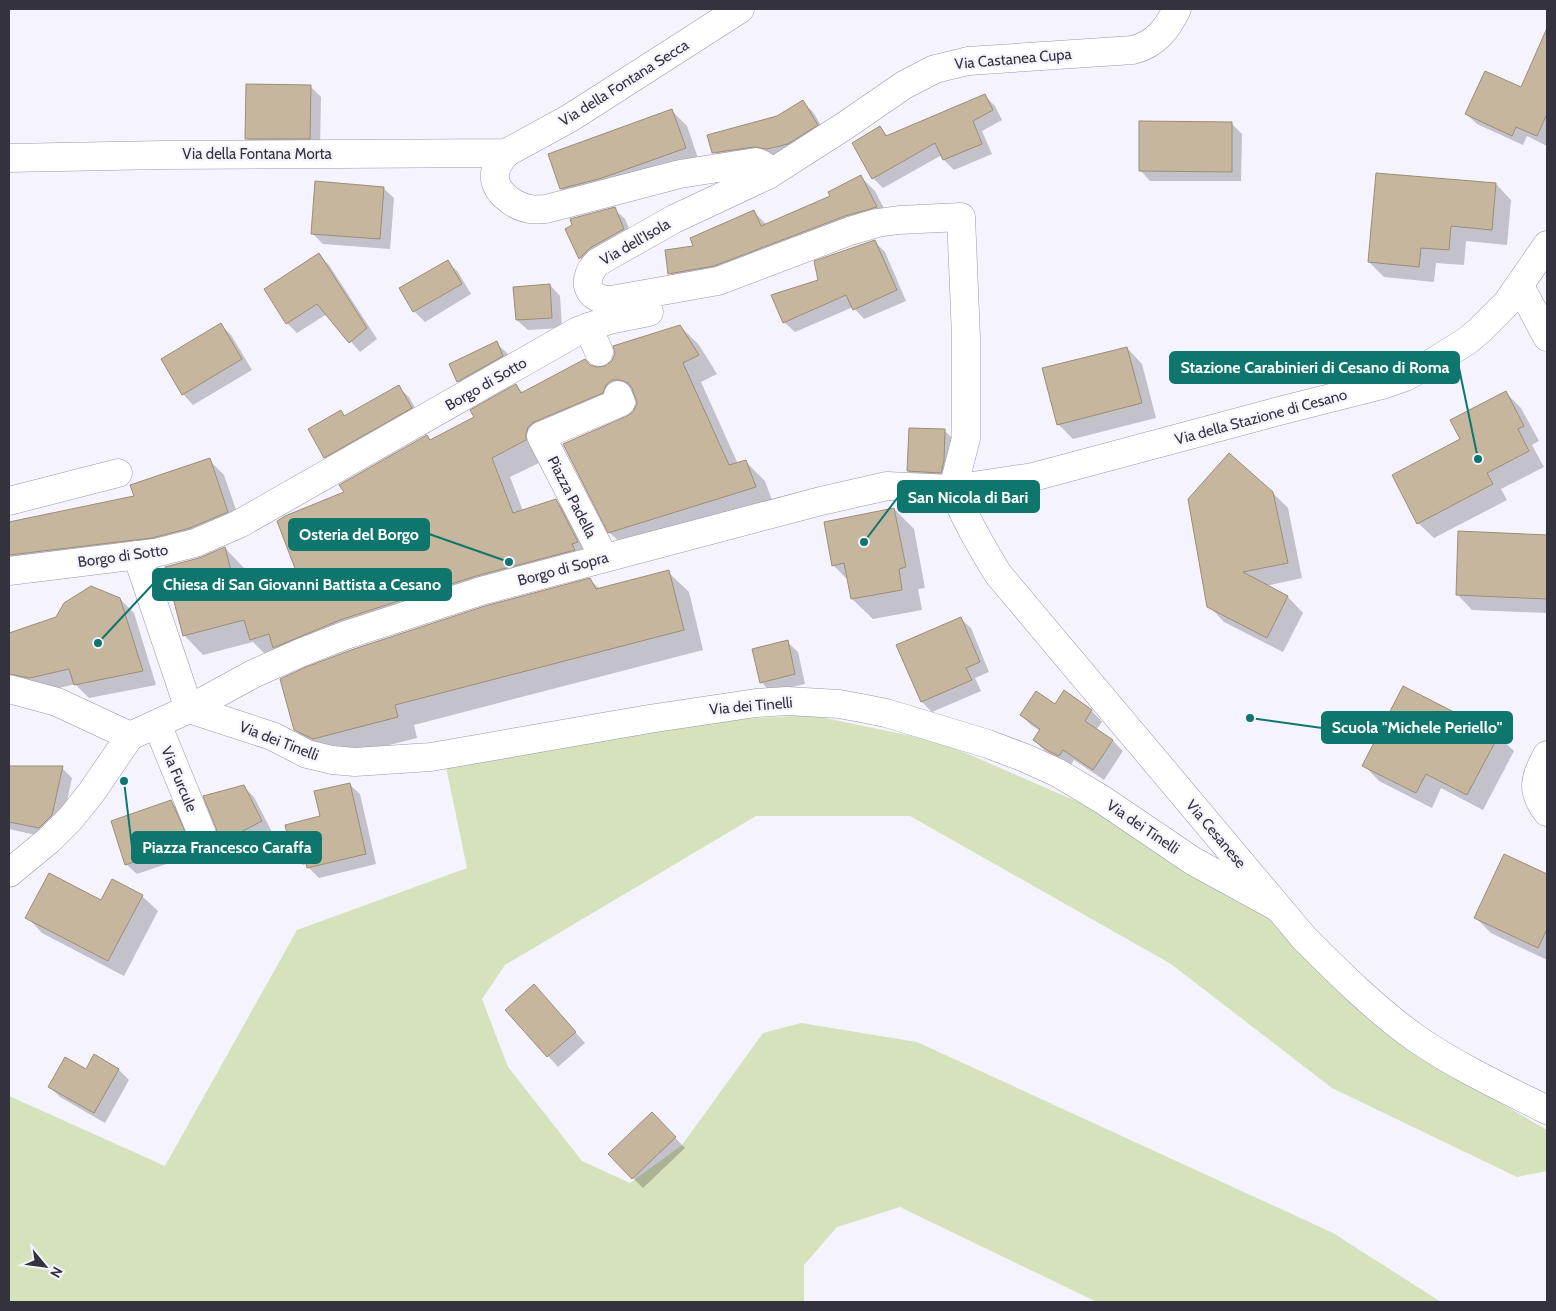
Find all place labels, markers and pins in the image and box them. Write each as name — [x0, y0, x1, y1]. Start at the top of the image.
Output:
callout: Stazione Carabinieri di Cesano di Roma — [1170, 352, 1459, 383]
callout: San Nicola di Bari — [898, 481, 1039, 512]
callout: Osteria del Borgo — [289, 519, 429, 550]
callout: Chiesa di San Giovanni Battista a Cesano — [153, 569, 451, 600]
callout: Scuola "Michele Periello" — [1322, 712, 1512, 743]
callout: Piazza Francesco Caraffa — [132, 832, 321, 863]

